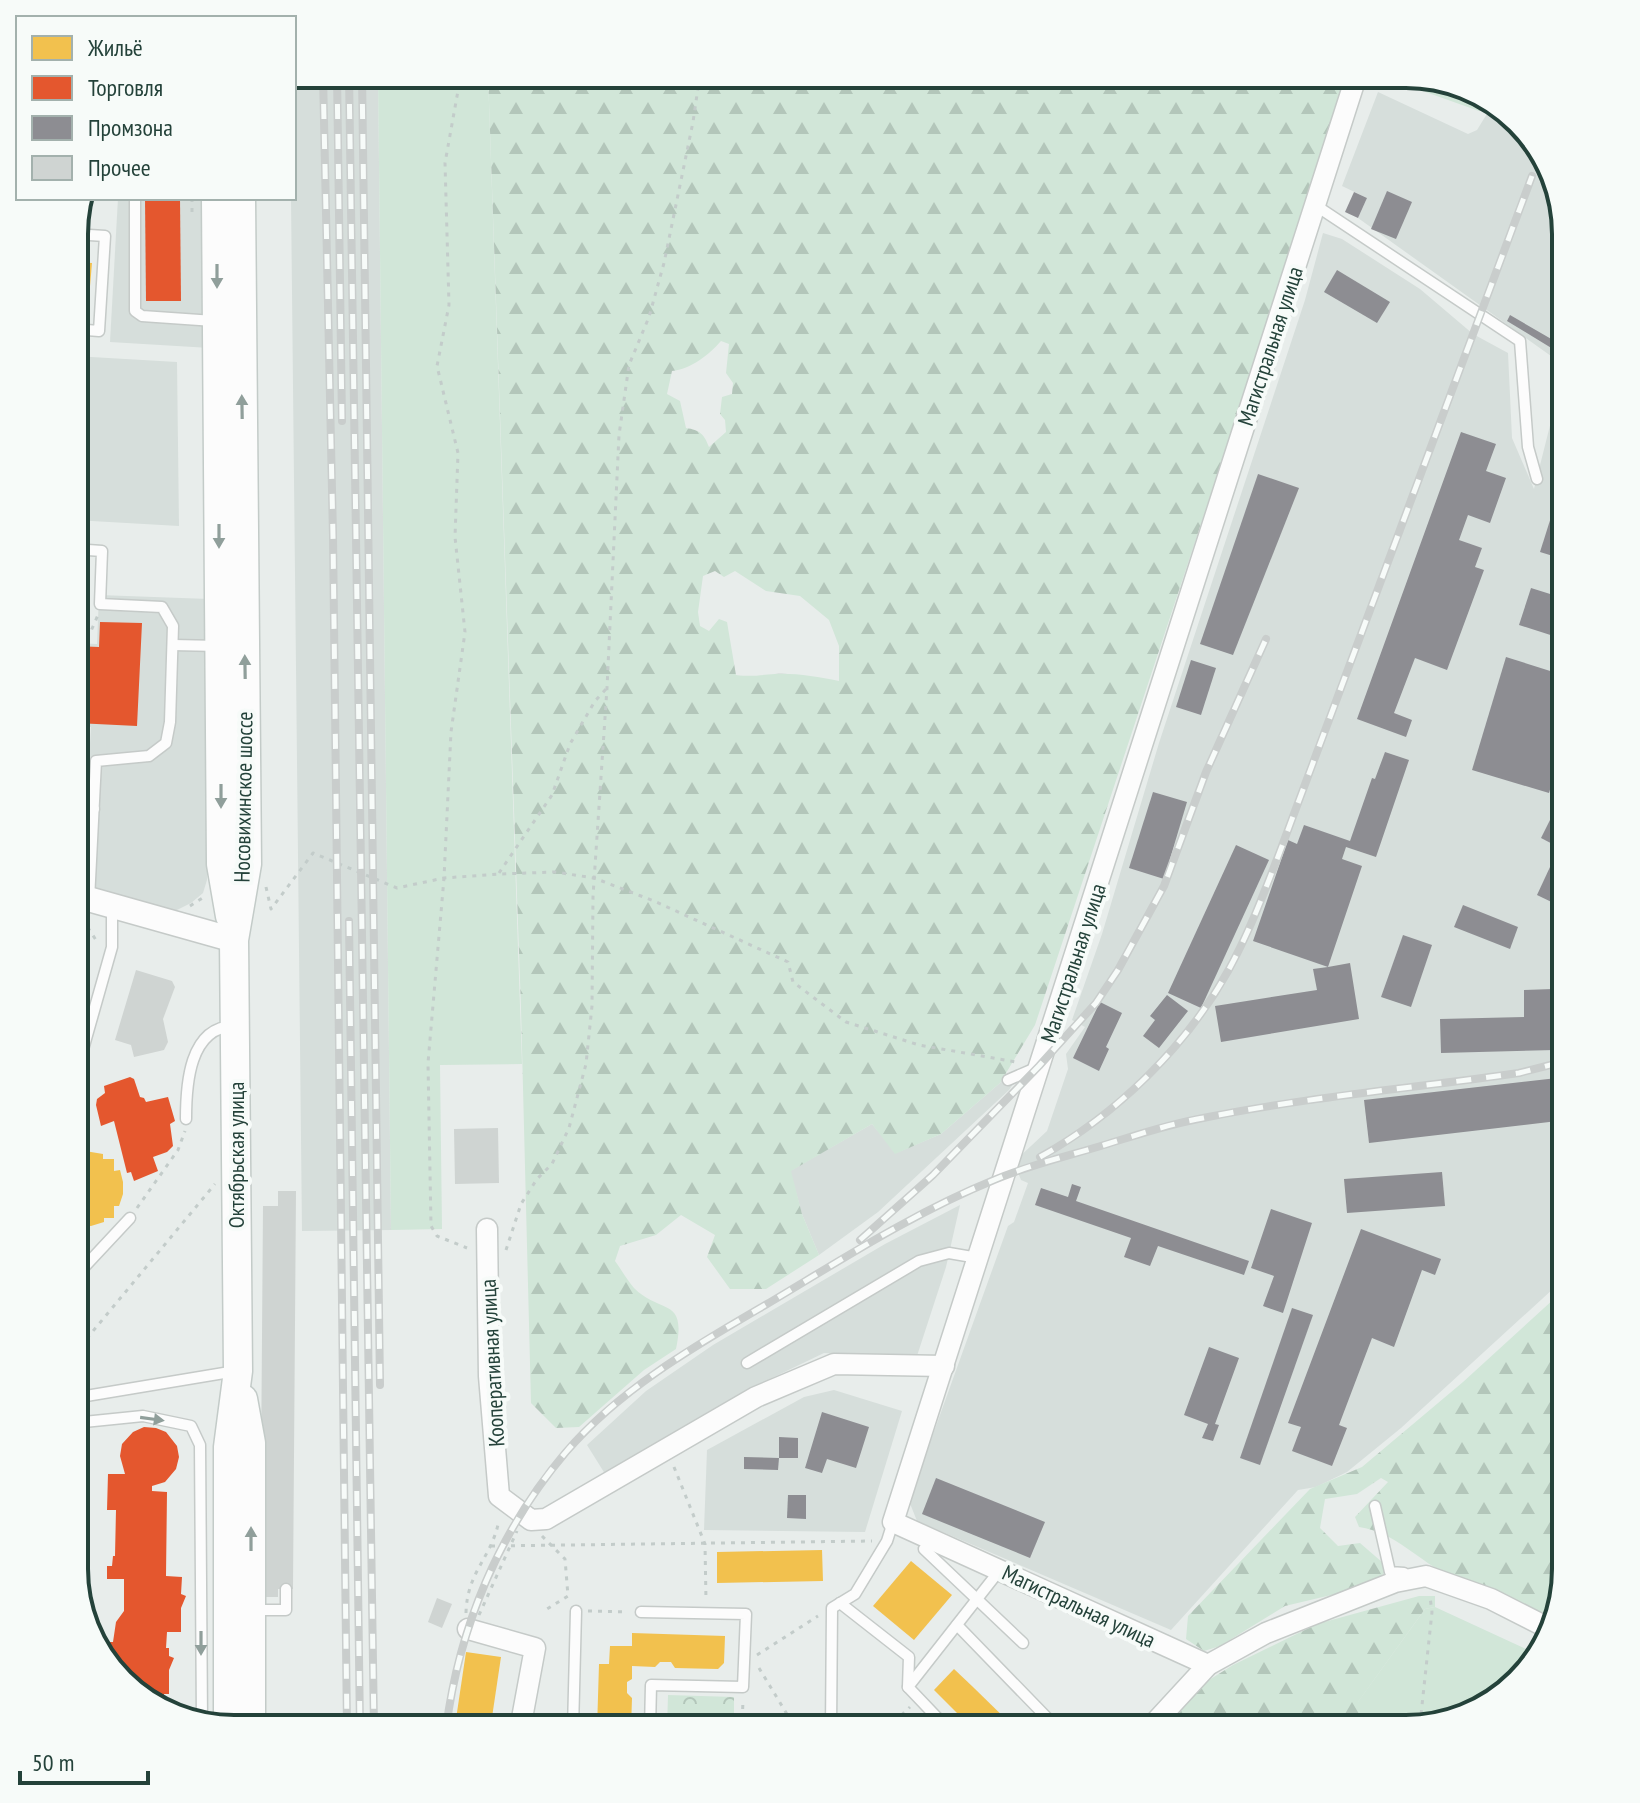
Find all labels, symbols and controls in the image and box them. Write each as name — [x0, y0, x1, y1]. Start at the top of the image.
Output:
legend — [16, 16, 296, 200]
text: Жильё — [87, 32, 143, 63]
text: Торговля — [88, 72, 163, 103]
text: Промзона — [88, 112, 173, 143]
text: Прочее — [88, 152, 151, 183]
street label: Магистральная улица — [1231, 263, 1309, 429]
one-way arrow — [211, 264, 223, 289]
one-way arrow — [236, 394, 249, 419]
one-way arrow — [213, 524, 225, 549]
one-way arrow — [239, 654, 251, 679]
street label: Носовихинское шоссе — [228, 711, 258, 883]
one-way arrow — [215, 784, 227, 809]
street label: Магистральная улица — [1034, 880, 1112, 1046]
street label: Октябрьская улица — [222, 1082, 250, 1228]
street label: Кооперативная улица — [474, 1278, 510, 1448]
one-way arrow — [139, 1413, 164, 1426]
one-way arrow — [245, 1526, 257, 1551]
street label: Магистральная улица — [998, 1558, 1160, 1654]
one-way arrow — [195, 1631, 207, 1656]
scale bar — [20, 1735, 148, 1785]
text: 50 m — [32, 1747, 74, 1778]

